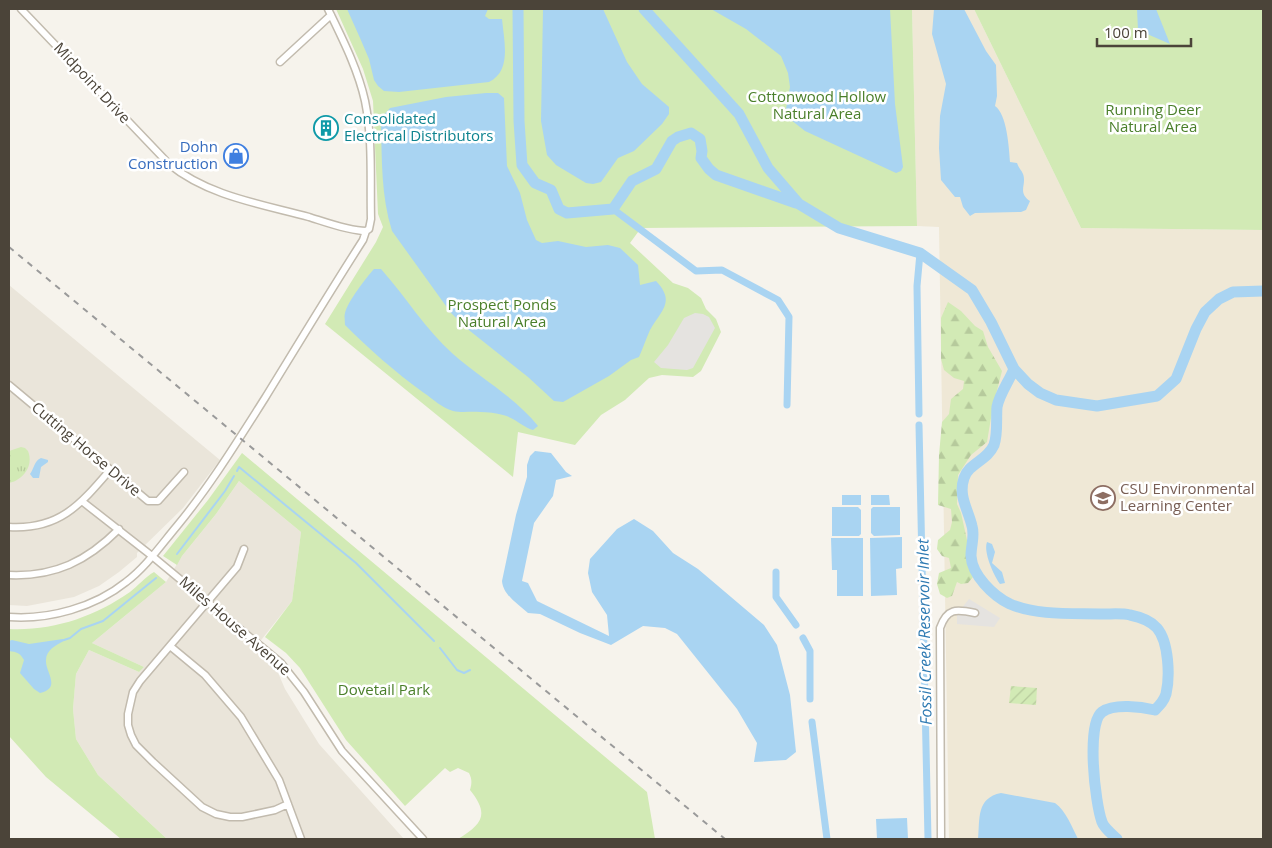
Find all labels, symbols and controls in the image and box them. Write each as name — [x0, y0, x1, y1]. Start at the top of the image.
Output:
scale bar — [1097, 15, 1191, 47]
text: 100 m — [1104, 22, 1148, 42]
street label: Midpoint Drive — [50, 38, 135, 127]
park label: Cottonwood Hollow Natural Area — [748, 86, 887, 123]
park label: Running Deer Natural Area — [1105, 99, 1201, 136]
place label: Consolidated Electrical Distributors — [344, 108, 493, 145]
building icon: Consolidated Electrical Distributors — [313, 115, 339, 141]
place label: Dohn Construction — [128, 136, 218, 173]
shop icon: Dohn Construction — [223, 143, 249, 169]
park label: Prospect Ponds Natural Area — [448, 294, 556, 331]
street label: Cutting Horse Drive — [28, 397, 145, 500]
place label: CSU Environmental Learning Center — [1120, 478, 1255, 515]
school or university icon: CSU Environmental Learning Center — [1090, 485, 1116, 511]
water label: Fossil Creek Reservoir Inlet — [911, 538, 937, 725]
street label: Miles House Avenue — [176, 571, 296, 679]
park label: Dovetail Park — [338, 679, 430, 699]

